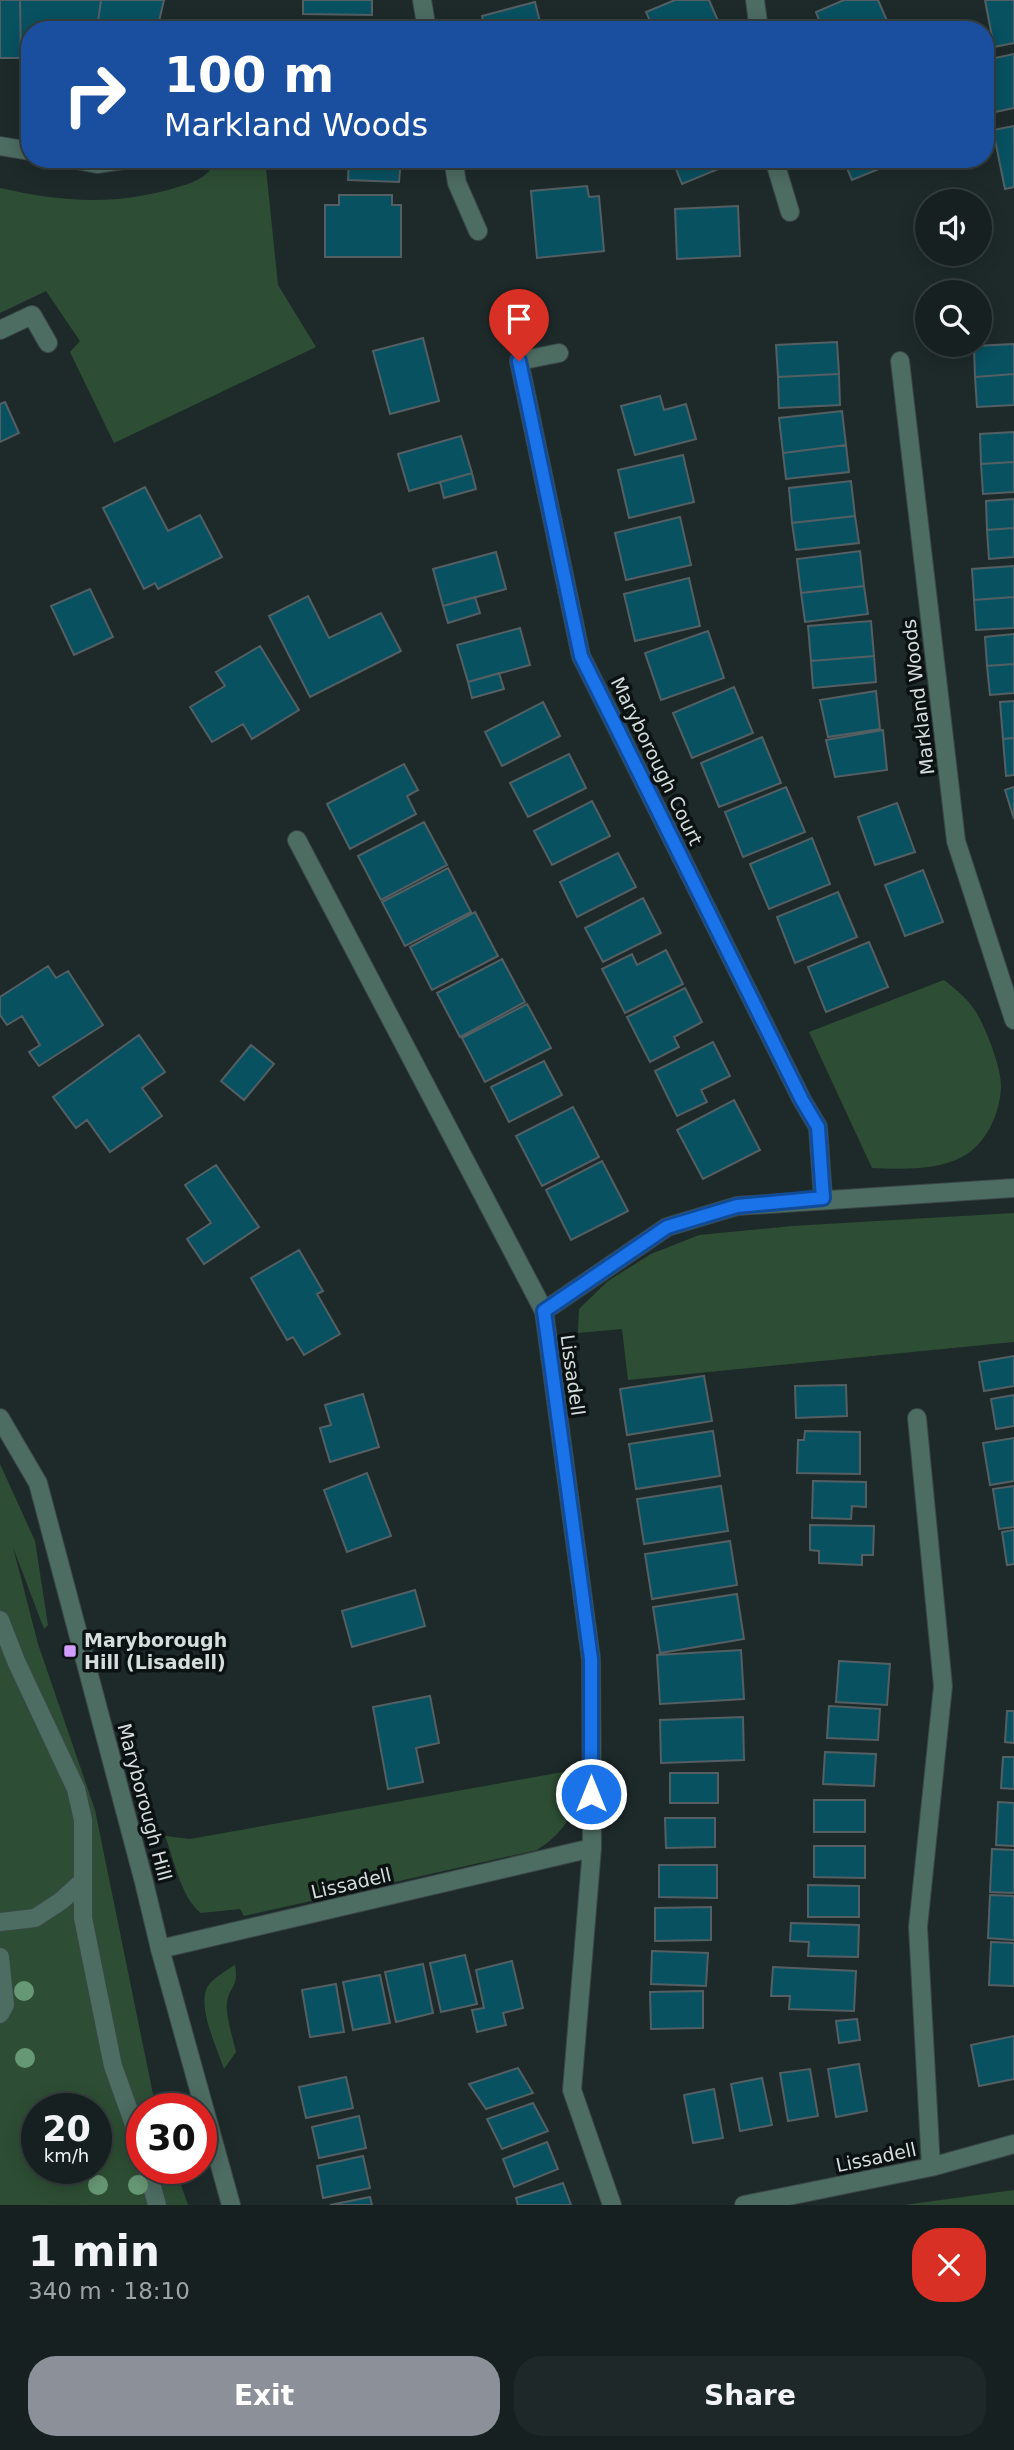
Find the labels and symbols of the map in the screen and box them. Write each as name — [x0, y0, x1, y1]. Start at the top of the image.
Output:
pin — [489, 289, 549, 361]
street label: Markland Woods — [898, 618, 938, 776]
street label: Maryborough Court — [607, 673, 707, 849]
street label: Lissadell — [556, 1333, 590, 1417]
place label: Maryborough Hill (Lisadell) — [84, 1629, 227, 1673]
marker: Maryborough Hill (Lisadell) — [62, 1643, 78, 1659]
street label: Maryborough Hill — [113, 1721, 177, 1883]
position arrow — [554, 1757, 628, 1831]
street label: Lissadell — [309, 1863, 393, 1903]
speed limit sign: 30 — [126, 2093, 217, 2184]
street label: Lissadell — [834, 2138, 918, 2176]

